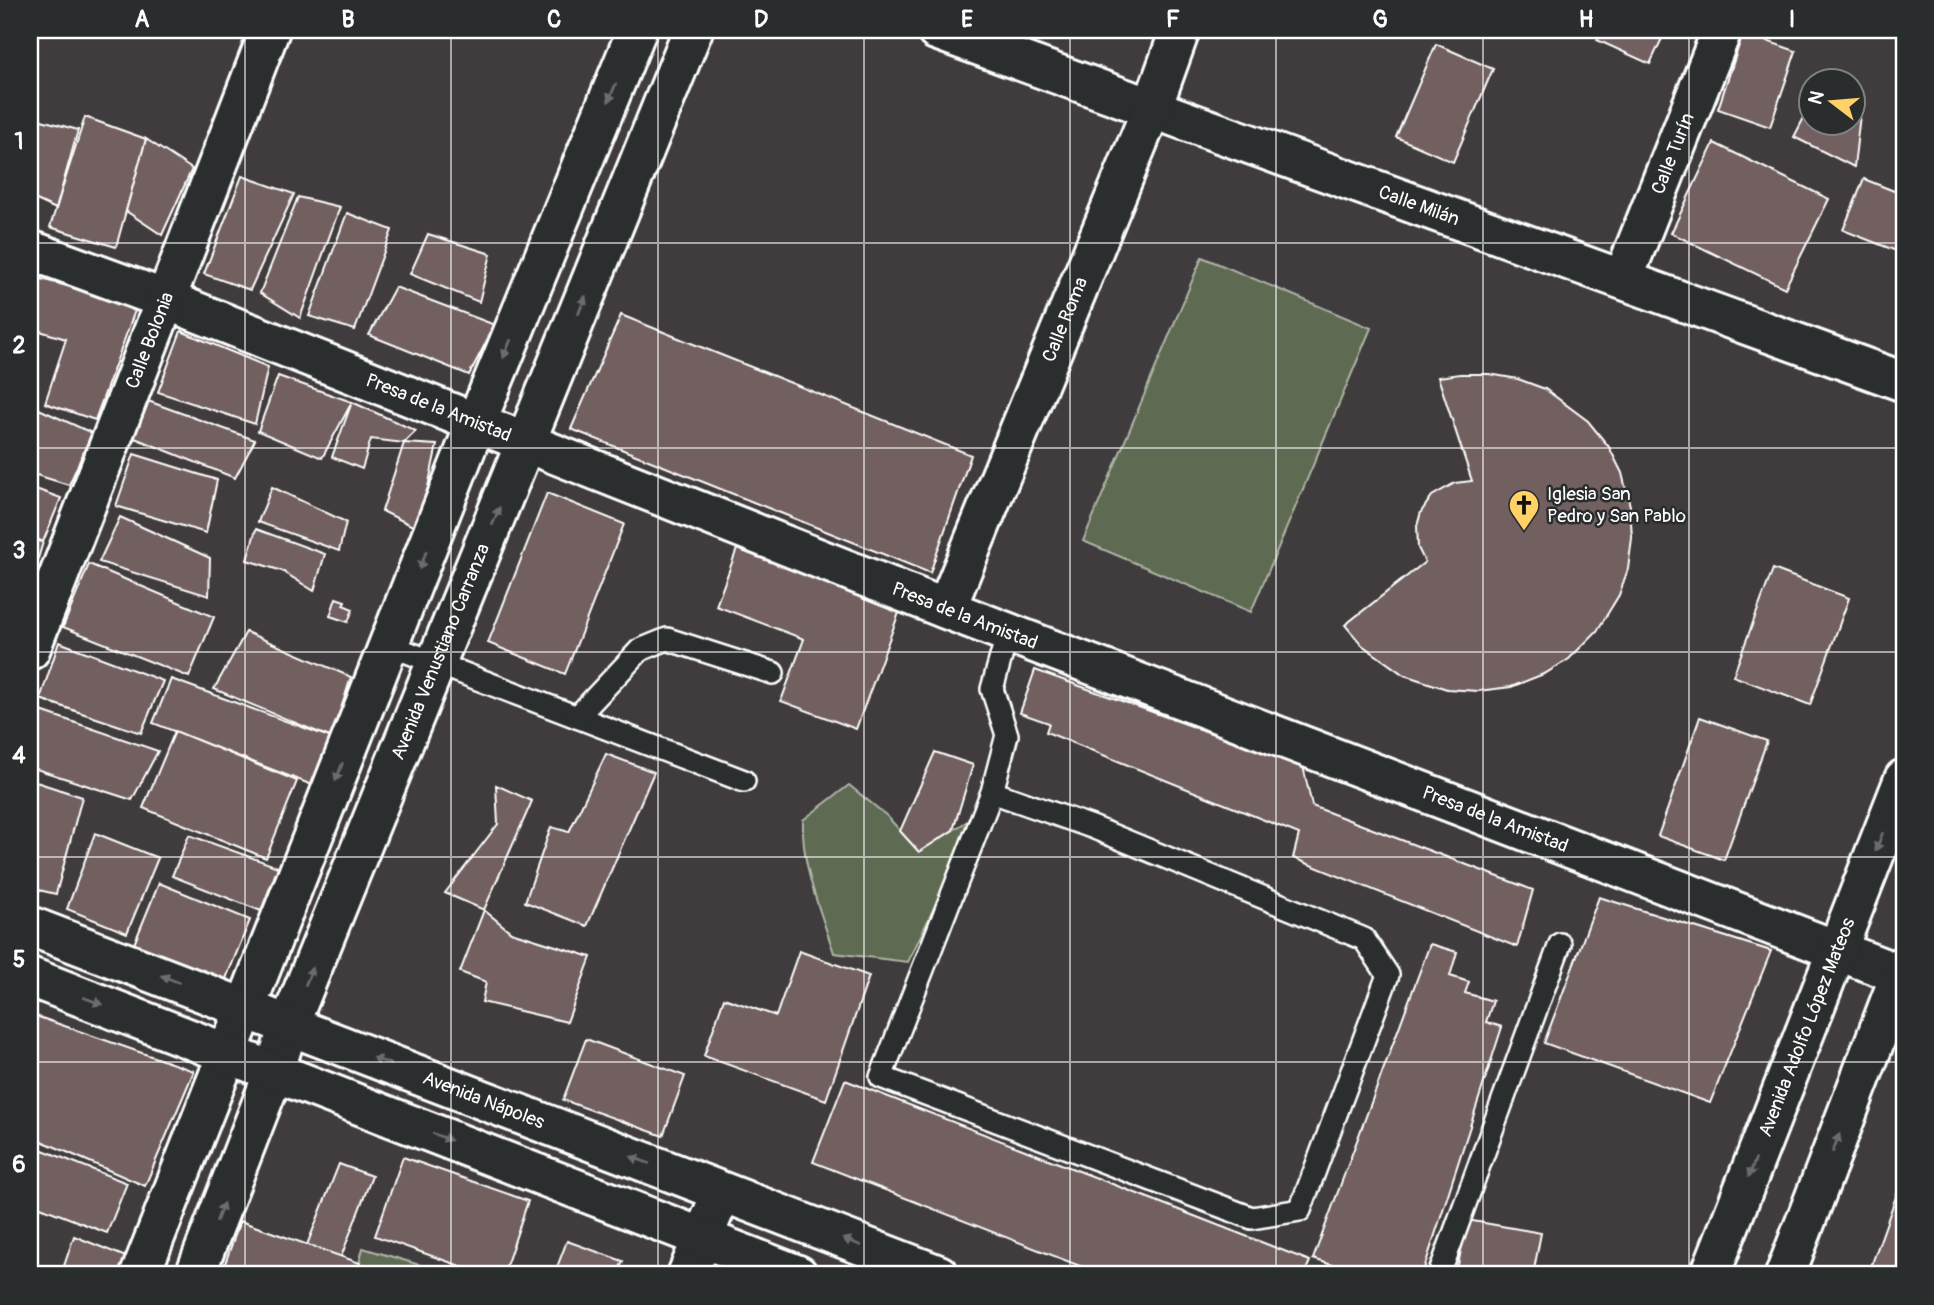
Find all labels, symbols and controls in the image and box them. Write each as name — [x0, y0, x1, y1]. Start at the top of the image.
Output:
text: A — [135, 5, 150, 34]
text: B — [341, 5, 355, 34]
text: C — [547, 5, 561, 34]
text: D — [754, 5, 768, 34]
text: E — [961, 5, 973, 34]
text: F — [1166, 5, 1180, 34]
text: G — [1372, 5, 1388, 34]
text: H — [1579, 5, 1593, 34]
text: I — [1789, 5, 1795, 34]
north arrow — [1798, 66, 1868, 136]
one-way arrow — [606, 83, 617, 104]
text: N — [1803, 88, 1830, 107]
street label: Calle Turín — [1646, 109, 1700, 198]
text: 1 — [15, 127, 24, 156]
street label: Calle Milán — [1375, 180, 1463, 231]
street label: Calle Roma — [1037, 273, 1093, 365]
street label: Calle Bolonia — [120, 289, 179, 392]
one-way arrow — [576, 295, 588, 315]
text: 2 — [13, 331, 26, 360]
one-way arrow — [501, 338, 512, 359]
street label: Presa de la Amistad — [362, 368, 515, 447]
place label: Iglesia San Pedro y San Pablo — [1547, 482, 1686, 528]
church icon: Iglesia San Pedro y San Pablo — [1507, 488, 1541, 532]
one-way arrow — [491, 505, 502, 526]
text: 3 — [13, 536, 25, 565]
street label: Avenida Venustiano Carranza — [386, 540, 495, 763]
one-way arrow — [417, 550, 428, 571]
street label: Presa de la Amistad — [889, 577, 1041, 655]
text: 4 — [12, 741, 26, 770]
one-way arrow — [334, 762, 345, 783]
street label: Presa de la Amistad — [1419, 781, 1572, 858]
one-way arrow — [1873, 832, 1885, 852]
street label: Avenida Adolfo López Mateos — [1753, 914, 1861, 1140]
text: 5 — [13, 945, 25, 974]
one-way arrow — [303, 965, 314, 986]
one-way arrow — [159, 974, 180, 985]
one-way arrow — [83, 996, 104, 1007]
one-way arrow — [371, 1055, 392, 1066]
street label: Avenida Nápoles — [419, 1066, 548, 1135]
one-way arrow — [432, 1132, 453, 1143]
one-way arrow — [1830, 1132, 1841, 1153]
text: 6 — [12, 1150, 26, 1179]
one-way arrow — [629, 1154, 650, 1165]
one-way arrow — [1746, 1158, 1757, 1179]
one-way arrow — [214, 1201, 225, 1222]
one-way arrow — [842, 1236, 863, 1247]

